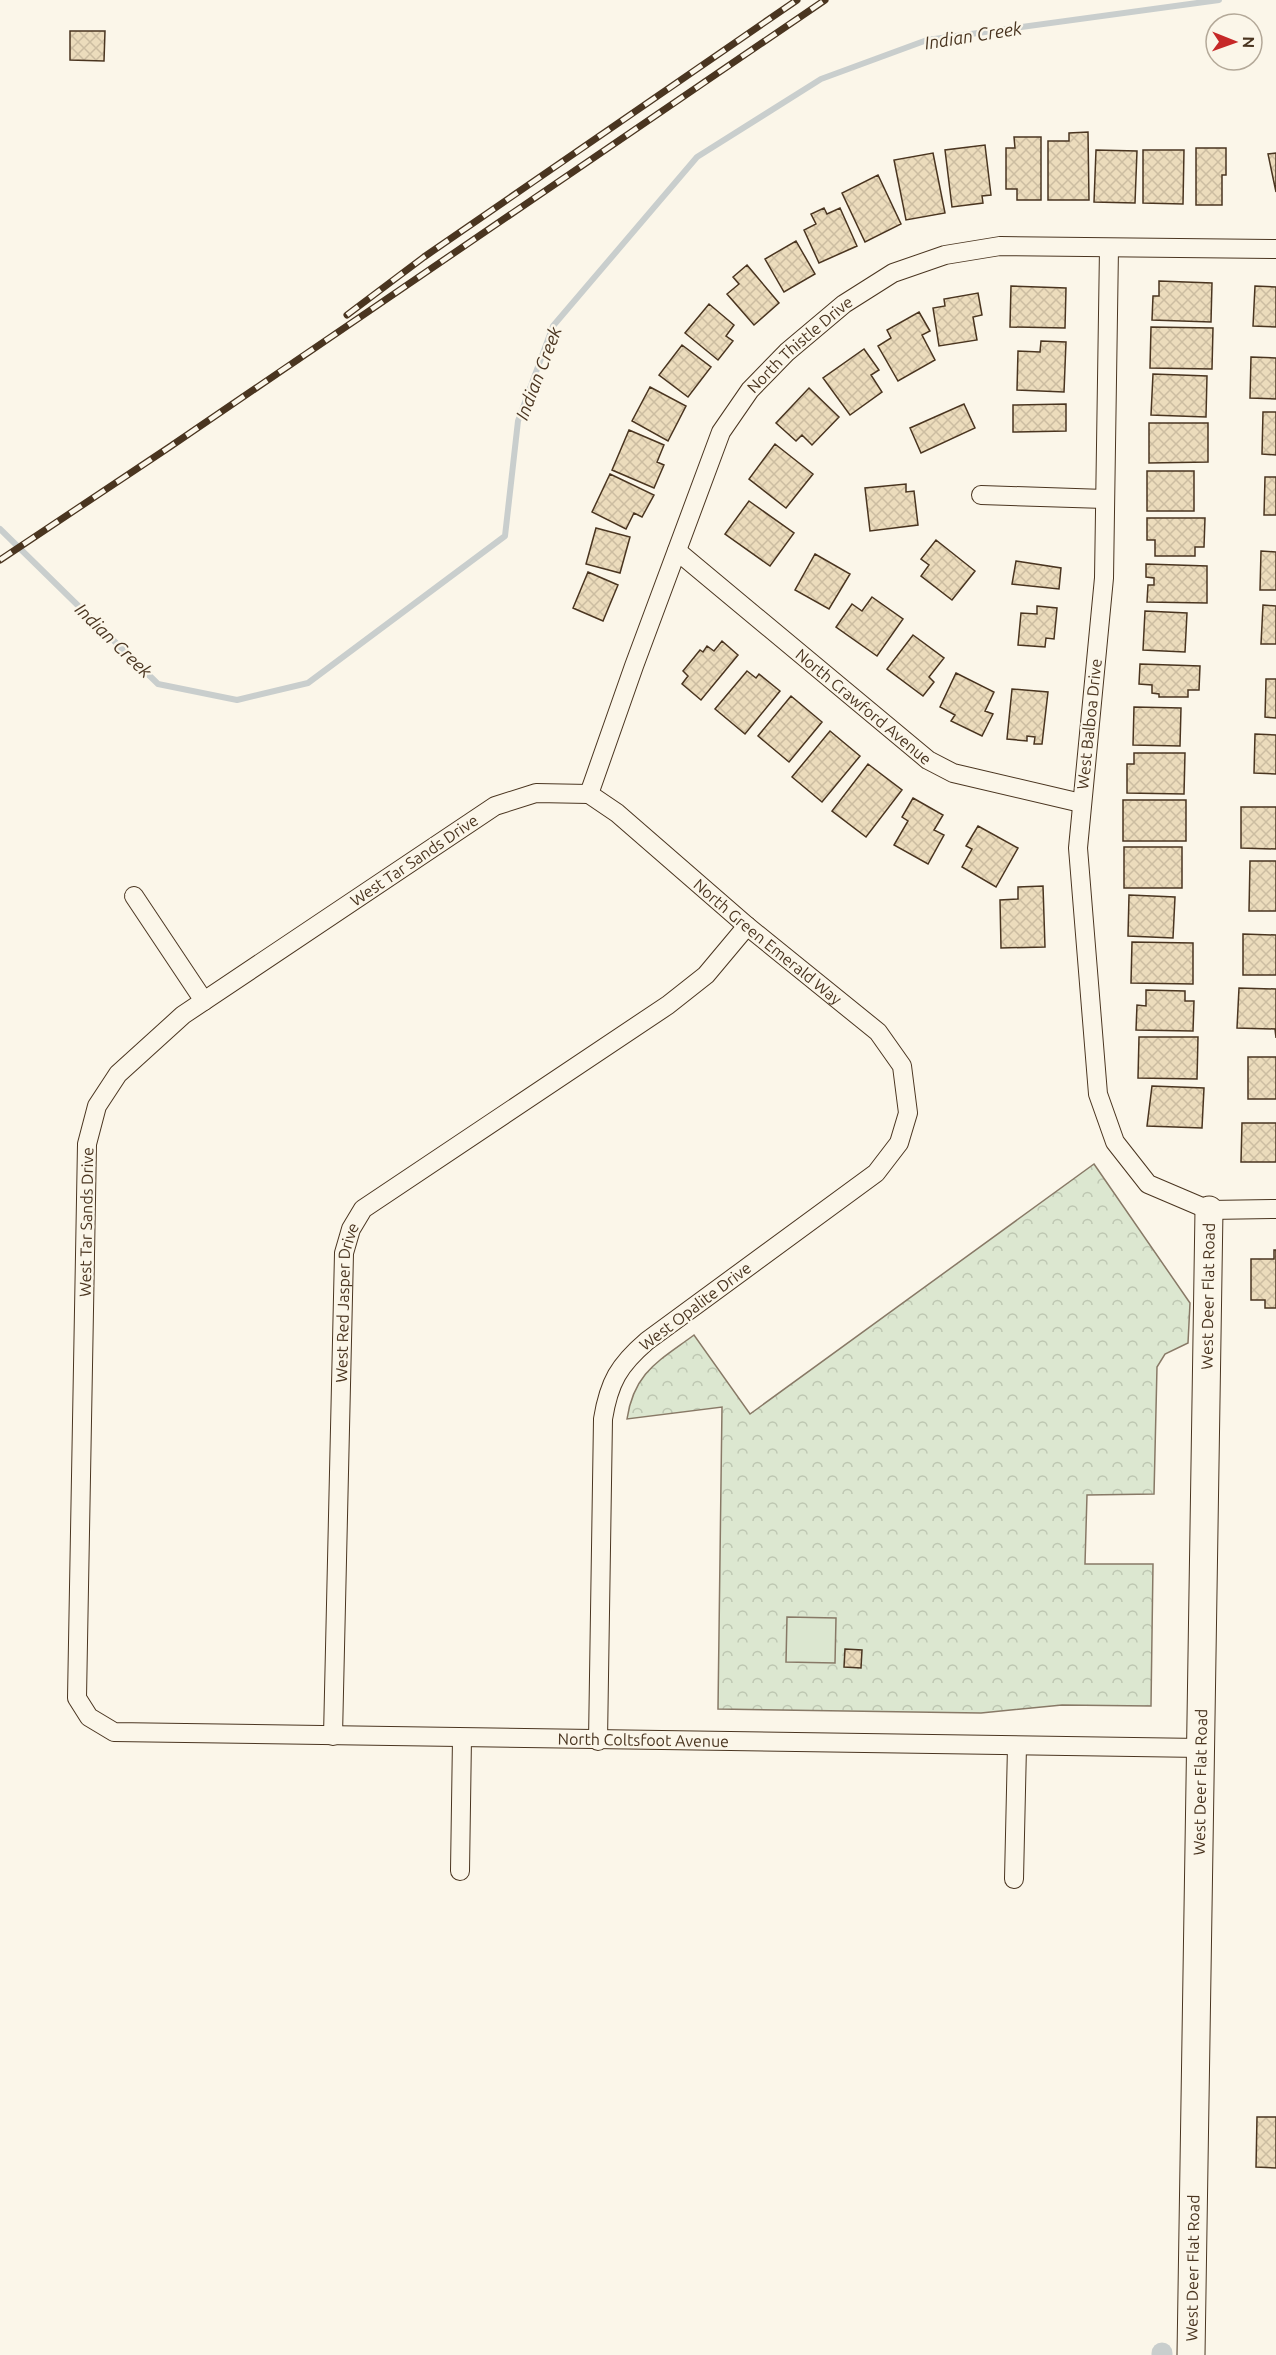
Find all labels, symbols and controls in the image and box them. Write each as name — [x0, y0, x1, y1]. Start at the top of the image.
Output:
north arrow — [1204, 12, 1264, 72]
water label: Indian Creek — [923, 17, 1024, 53]
text: N — [1240, 36, 1258, 48]
street label: North Thistle Drive — [743, 292, 856, 396]
water label: Indian Creek — [511, 323, 565, 423]
water label: Indian Creek — [72, 599, 157, 682]
street label: North Crawford Avenue — [792, 645, 935, 768]
street label: West Balboa Drive — [1073, 658, 1105, 790]
street label: West Tar Sands Drive — [347, 811, 481, 909]
street label: North Green Emerald Way — [690, 875, 846, 1008]
street label: West Tar Sands Drive — [76, 1147, 96, 1297]
street label: West Red Jasper Drive — [332, 1219, 362, 1383]
street label: West Deer Flat Road — [1197, 1223, 1218, 1370]
street label: West Opalite Drive — [636, 1258, 754, 1354]
street label: West Deer Flat Road — [1190, 1709, 1210, 1856]
street label: North Coltsfoot Avenue — [558, 1730, 729, 1750]
street label: West Deer Flat Road — [1182, 2194, 1203, 2342]

